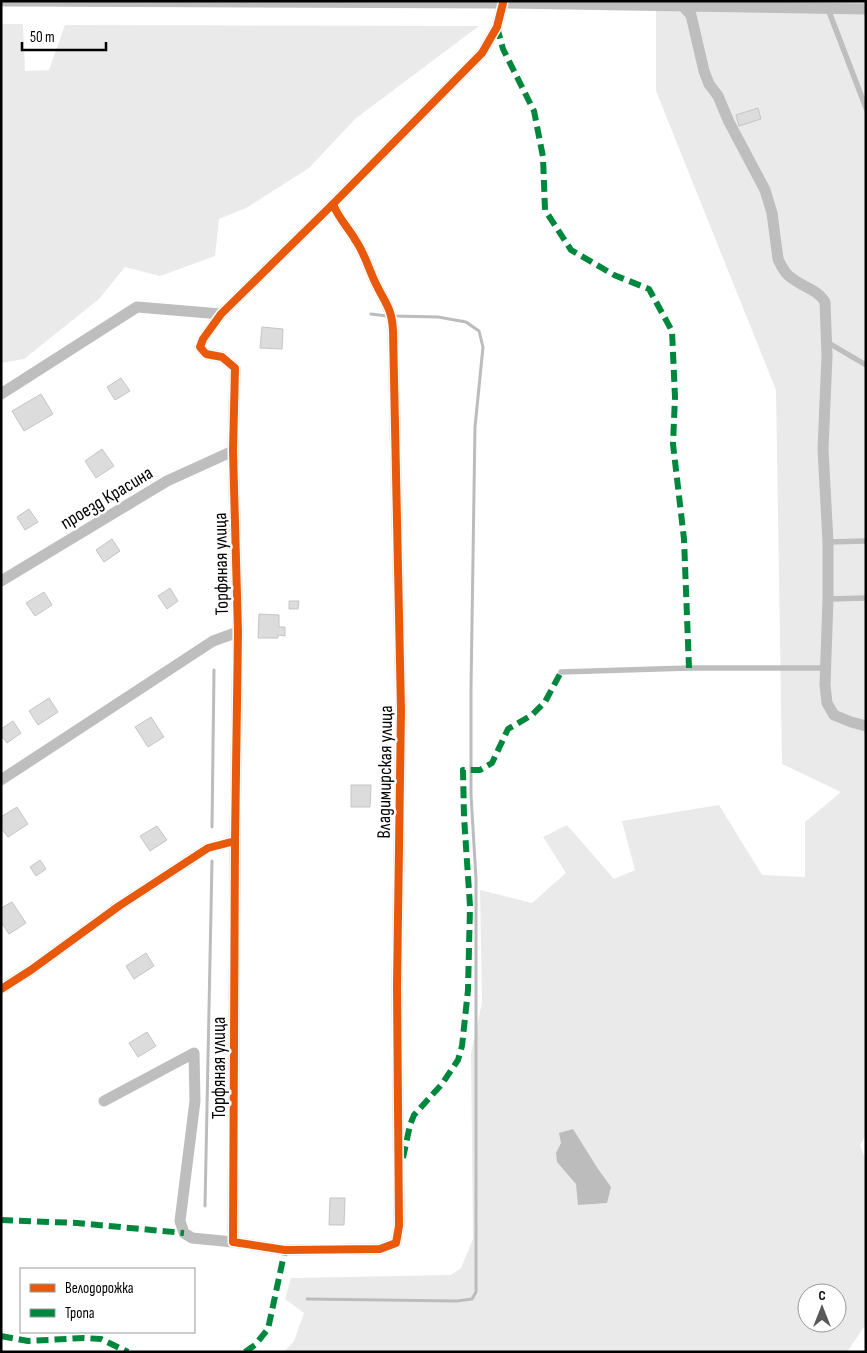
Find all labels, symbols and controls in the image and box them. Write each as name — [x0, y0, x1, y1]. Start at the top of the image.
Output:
scale bar — [22, 20, 106, 52]
text: 50 m — [30, 28, 55, 47]
street label: проезд Красина — [56, 462, 157, 535]
street label: Торфяная улица — [209, 512, 234, 616]
street label: Владимирская улица — [373, 705, 398, 839]
street label: Торфяная улица — [208, 1017, 231, 1119]
legend — [20, 1268, 195, 1333]
text: Велодорожка — [65, 1279, 134, 1298]
north arrow — [797, 1283, 847, 1333]
text: С — [818, 1287, 826, 1304]
text: Тропа — [65, 1304, 95, 1323]

